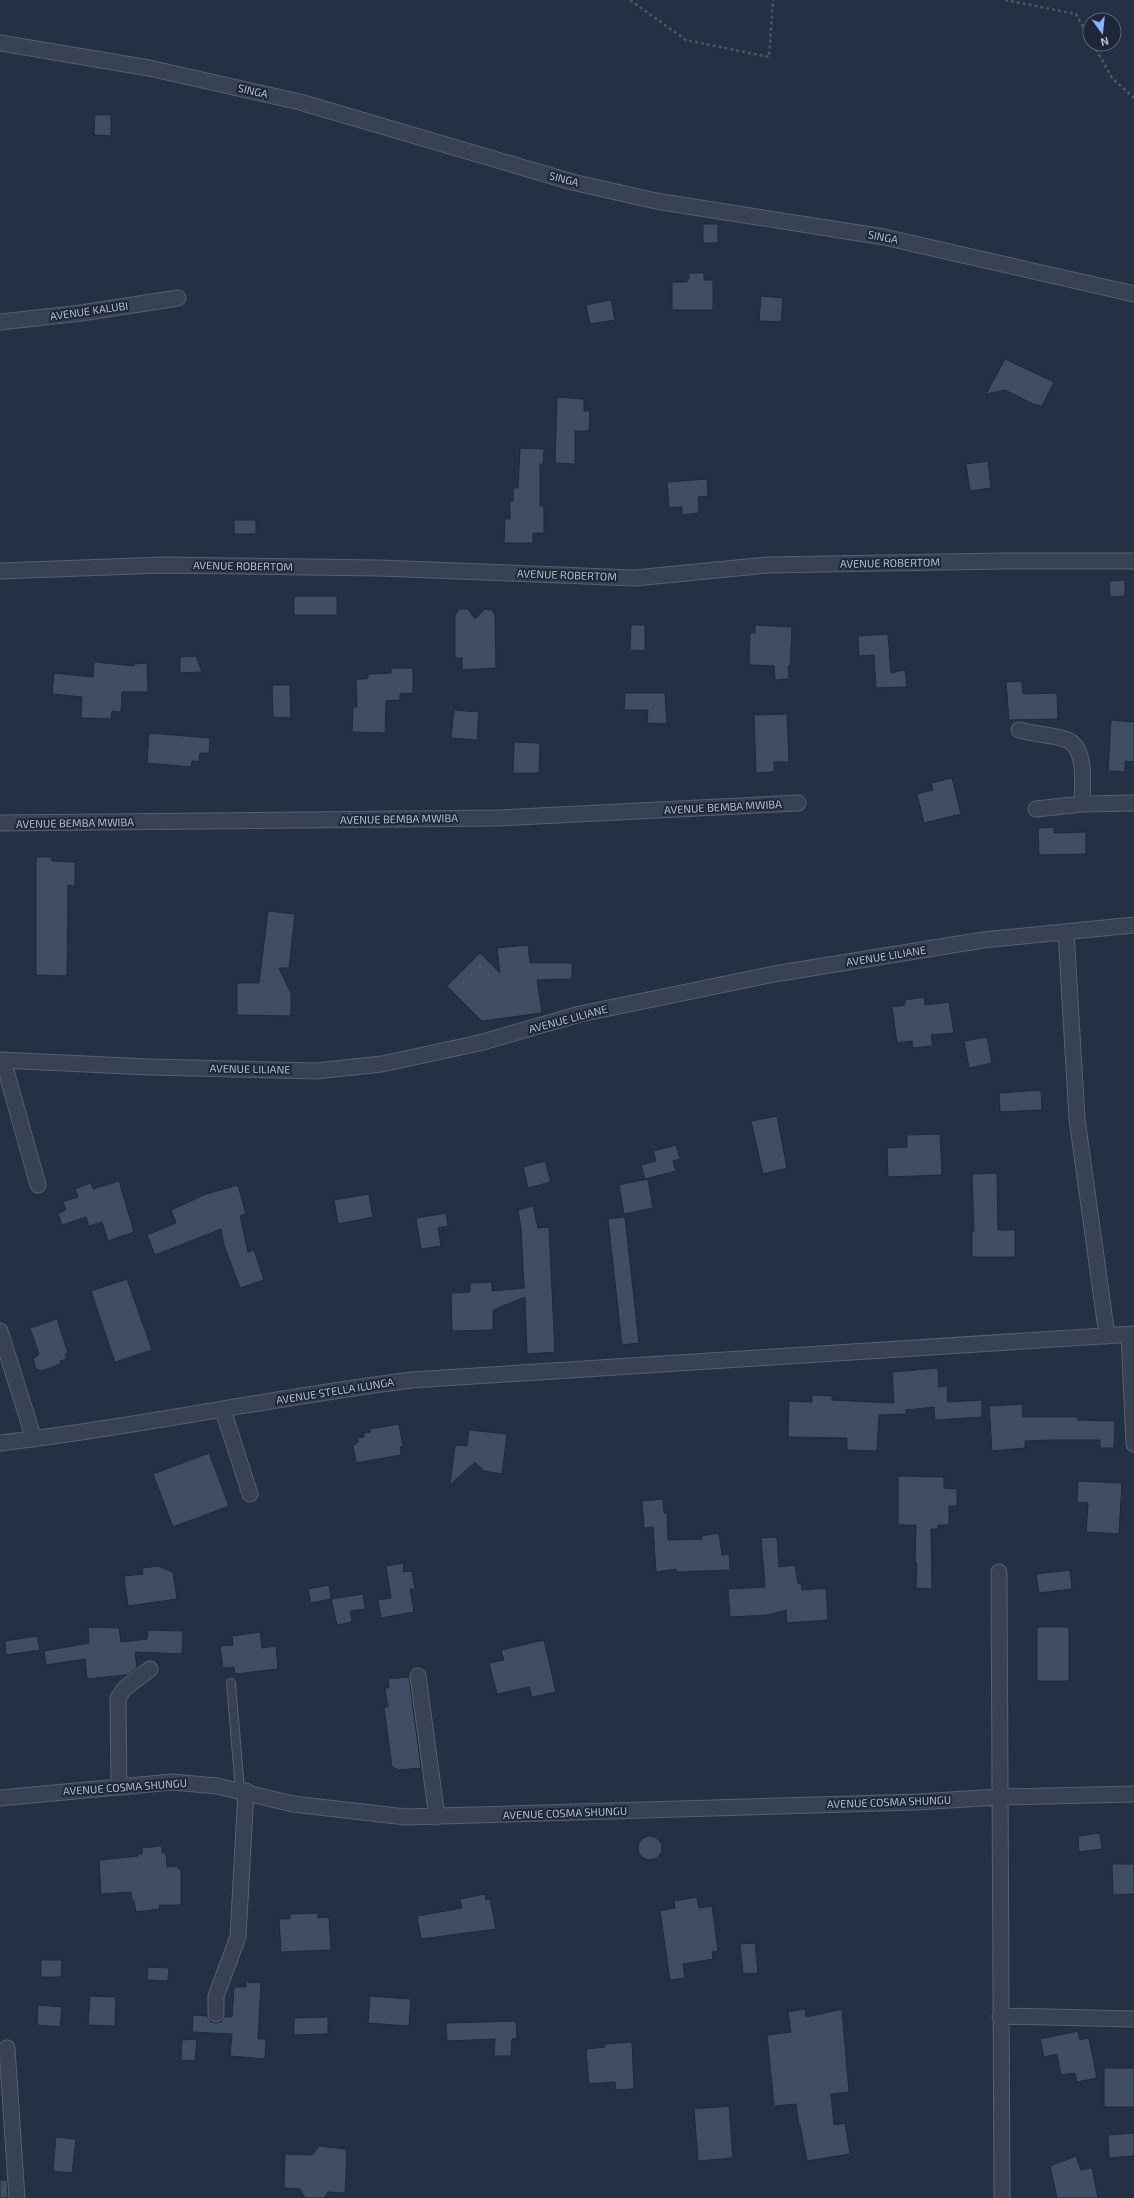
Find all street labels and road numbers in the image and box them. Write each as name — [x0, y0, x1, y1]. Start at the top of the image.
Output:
street label: SINGA — [237, 81, 270, 100]
street label: SINGA — [548, 168, 581, 189]
street label: SINGA — [867, 227, 899, 246]
street label: AVENUE KALUBI — [49, 299, 129, 322]
street label: AVENUE ROBERTOM — [840, 555, 940, 570]
street label: AVENUE ROBERTOM — [193, 558, 293, 573]
street label: AVENUE ROBERTOM — [517, 566, 617, 583]
street label: AVENUE BEMBA MWIBA — [664, 797, 782, 816]
street label: AVENUE BEMBA MWIBA — [340, 811, 458, 826]
street label: AVENUE BEMBA MWIBA — [16, 815, 134, 830]
street label: AVENUE LILIANE — [845, 943, 927, 968]
street label: AVENUE LILIANE — [527, 1002, 609, 1035]
street label: AVENUE LILIANE — [209, 1061, 291, 1076]
street label: AVENUE STELLA ILUNGA — [275, 1375, 395, 1406]
street label: AVENUE COSMA SHUNGU — [63, 1776, 187, 1797]
street label: AVENUE COSMA SHUNGU — [827, 1793, 951, 1810]
street label: AVENUE COSMA SHUNGU — [503, 1804, 627, 1821]

